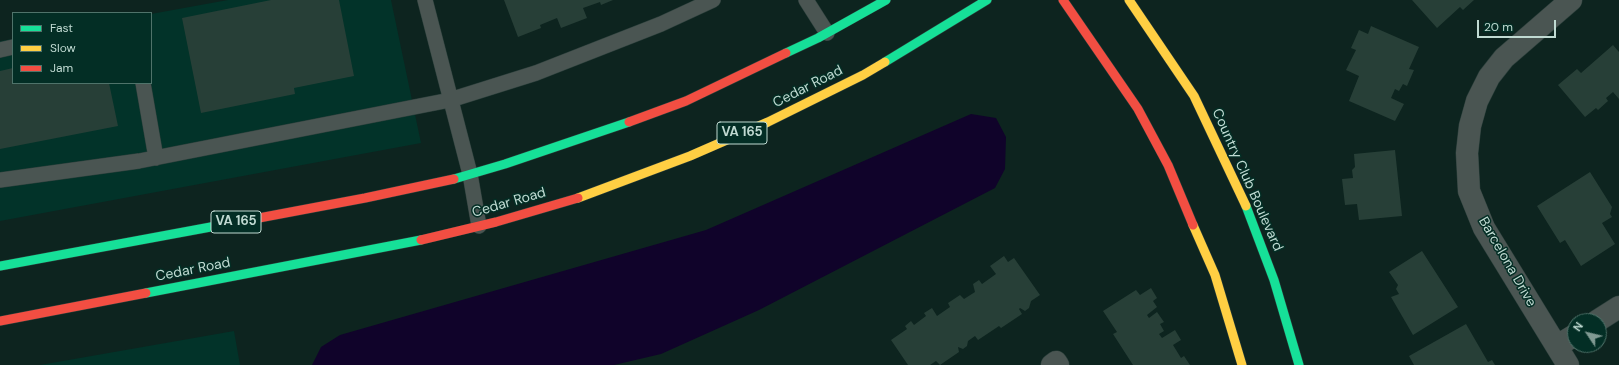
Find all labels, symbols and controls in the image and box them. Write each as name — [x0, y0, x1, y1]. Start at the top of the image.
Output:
legend — [12, 12, 152, 84]
scale bar — [1479, 12, 1558, 38]
text: 20 m — [1484, 19, 1513, 35]
text: Fast — [50, 20, 73, 36]
text: Slow — [50, 40, 76, 56]
text: Jam — [50, 60, 73, 76]
street label: Cedar Road — [770, 62, 846, 112]
street label: Country Club Boulevard — [1208, 106, 1286, 254]
road number: VA 165 — [717, 122, 767, 144]
street label: Cedar Road — [470, 184, 548, 222]
road number: VA 165 — [211, 211, 261, 233]
street label: Barcelona Drive — [1475, 214, 1539, 310]
street label: Cedar Road — [154, 255, 232, 285]
north arrow — [1567, 313, 1607, 353]
text: N — [1570, 319, 1586, 334]

